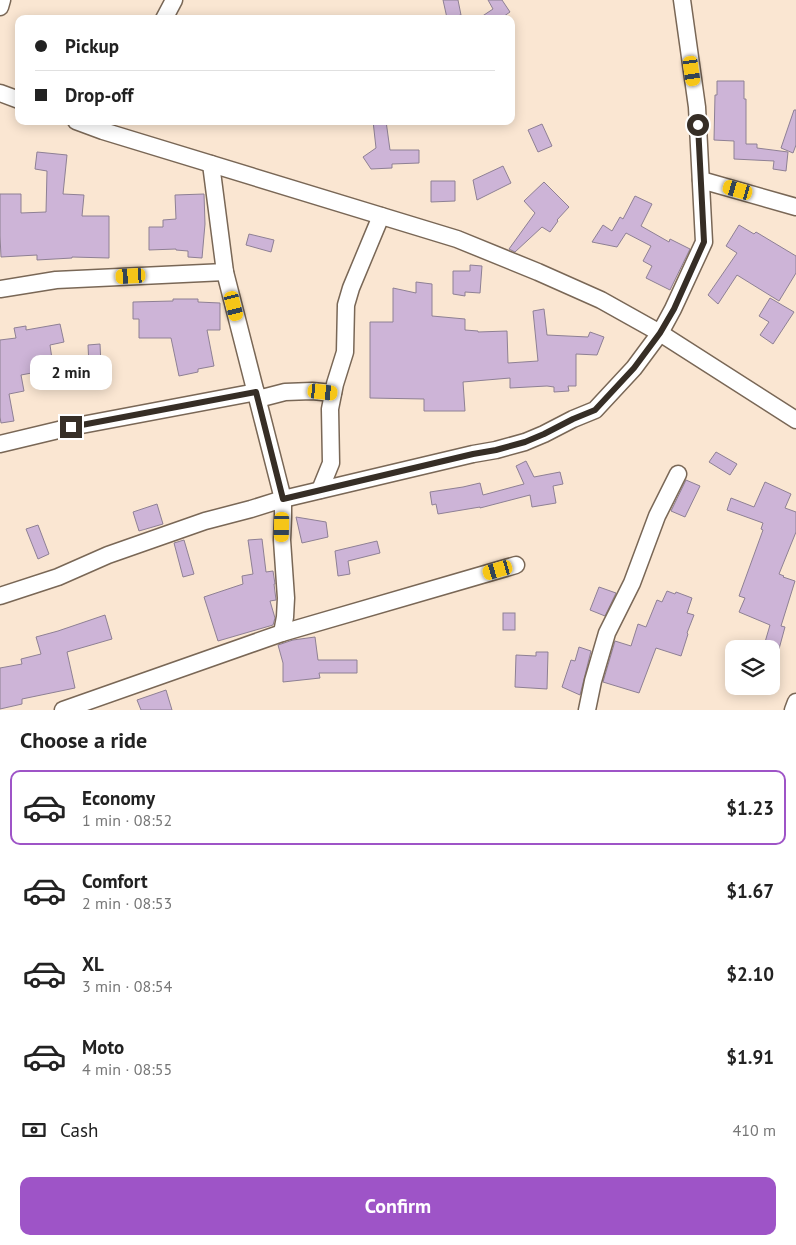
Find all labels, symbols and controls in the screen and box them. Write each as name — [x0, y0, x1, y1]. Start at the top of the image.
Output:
text: Pickup — [65, 34, 119, 58]
car — [682, 55, 701, 87]
text: Drop-off — [65, 83, 133, 107]
route start — [687, 114, 709, 136]
car — [721, 179, 754, 201]
car — [115, 268, 146, 284]
car — [223, 290, 244, 322]
callout: 2 min — [30, 354, 112, 390]
text: 2 min — [51, 362, 91, 382]
car — [307, 383, 338, 401]
route end — [60, 416, 82, 438]
car — [274, 512, 289, 542]
car — [481, 559, 514, 581]
map controls — [725, 640, 780, 695]
button: layers — [725, 640, 780, 695]
text: Choose a ride — [20, 726, 147, 754]
icon: car — [22, 785, 67, 830]
text: Economy — [82, 786, 155, 810]
text: $1.23 — [726, 796, 774, 820]
text: 1 min · 08:52 — [82, 810, 172, 830]
icon: car — [22, 868, 67, 913]
text: Comfort — [82, 869, 148, 893]
text: $1.67 — [726, 879, 774, 903]
text: 2 min · 08:53 — [82, 893, 172, 913]
icon: car — [22, 951, 67, 996]
text: XL — [82, 952, 104, 976]
text: $2.10 — [726, 962, 774, 986]
text: 3 min · 08:54 — [82, 976, 172, 996]
icon: car — [22, 1034, 67, 1079]
text: Moto — [82, 1035, 124, 1059]
text: $1.91 — [726, 1045, 774, 1069]
text: 4 min · 08:55 — [82, 1059, 172, 1079]
icon: cash — [20, 1116, 48, 1144]
text: Cash — [60, 1118, 98, 1142]
text: 410 m — [733, 1120, 776, 1140]
button: Confirm — [20, 1177, 776, 1235]

